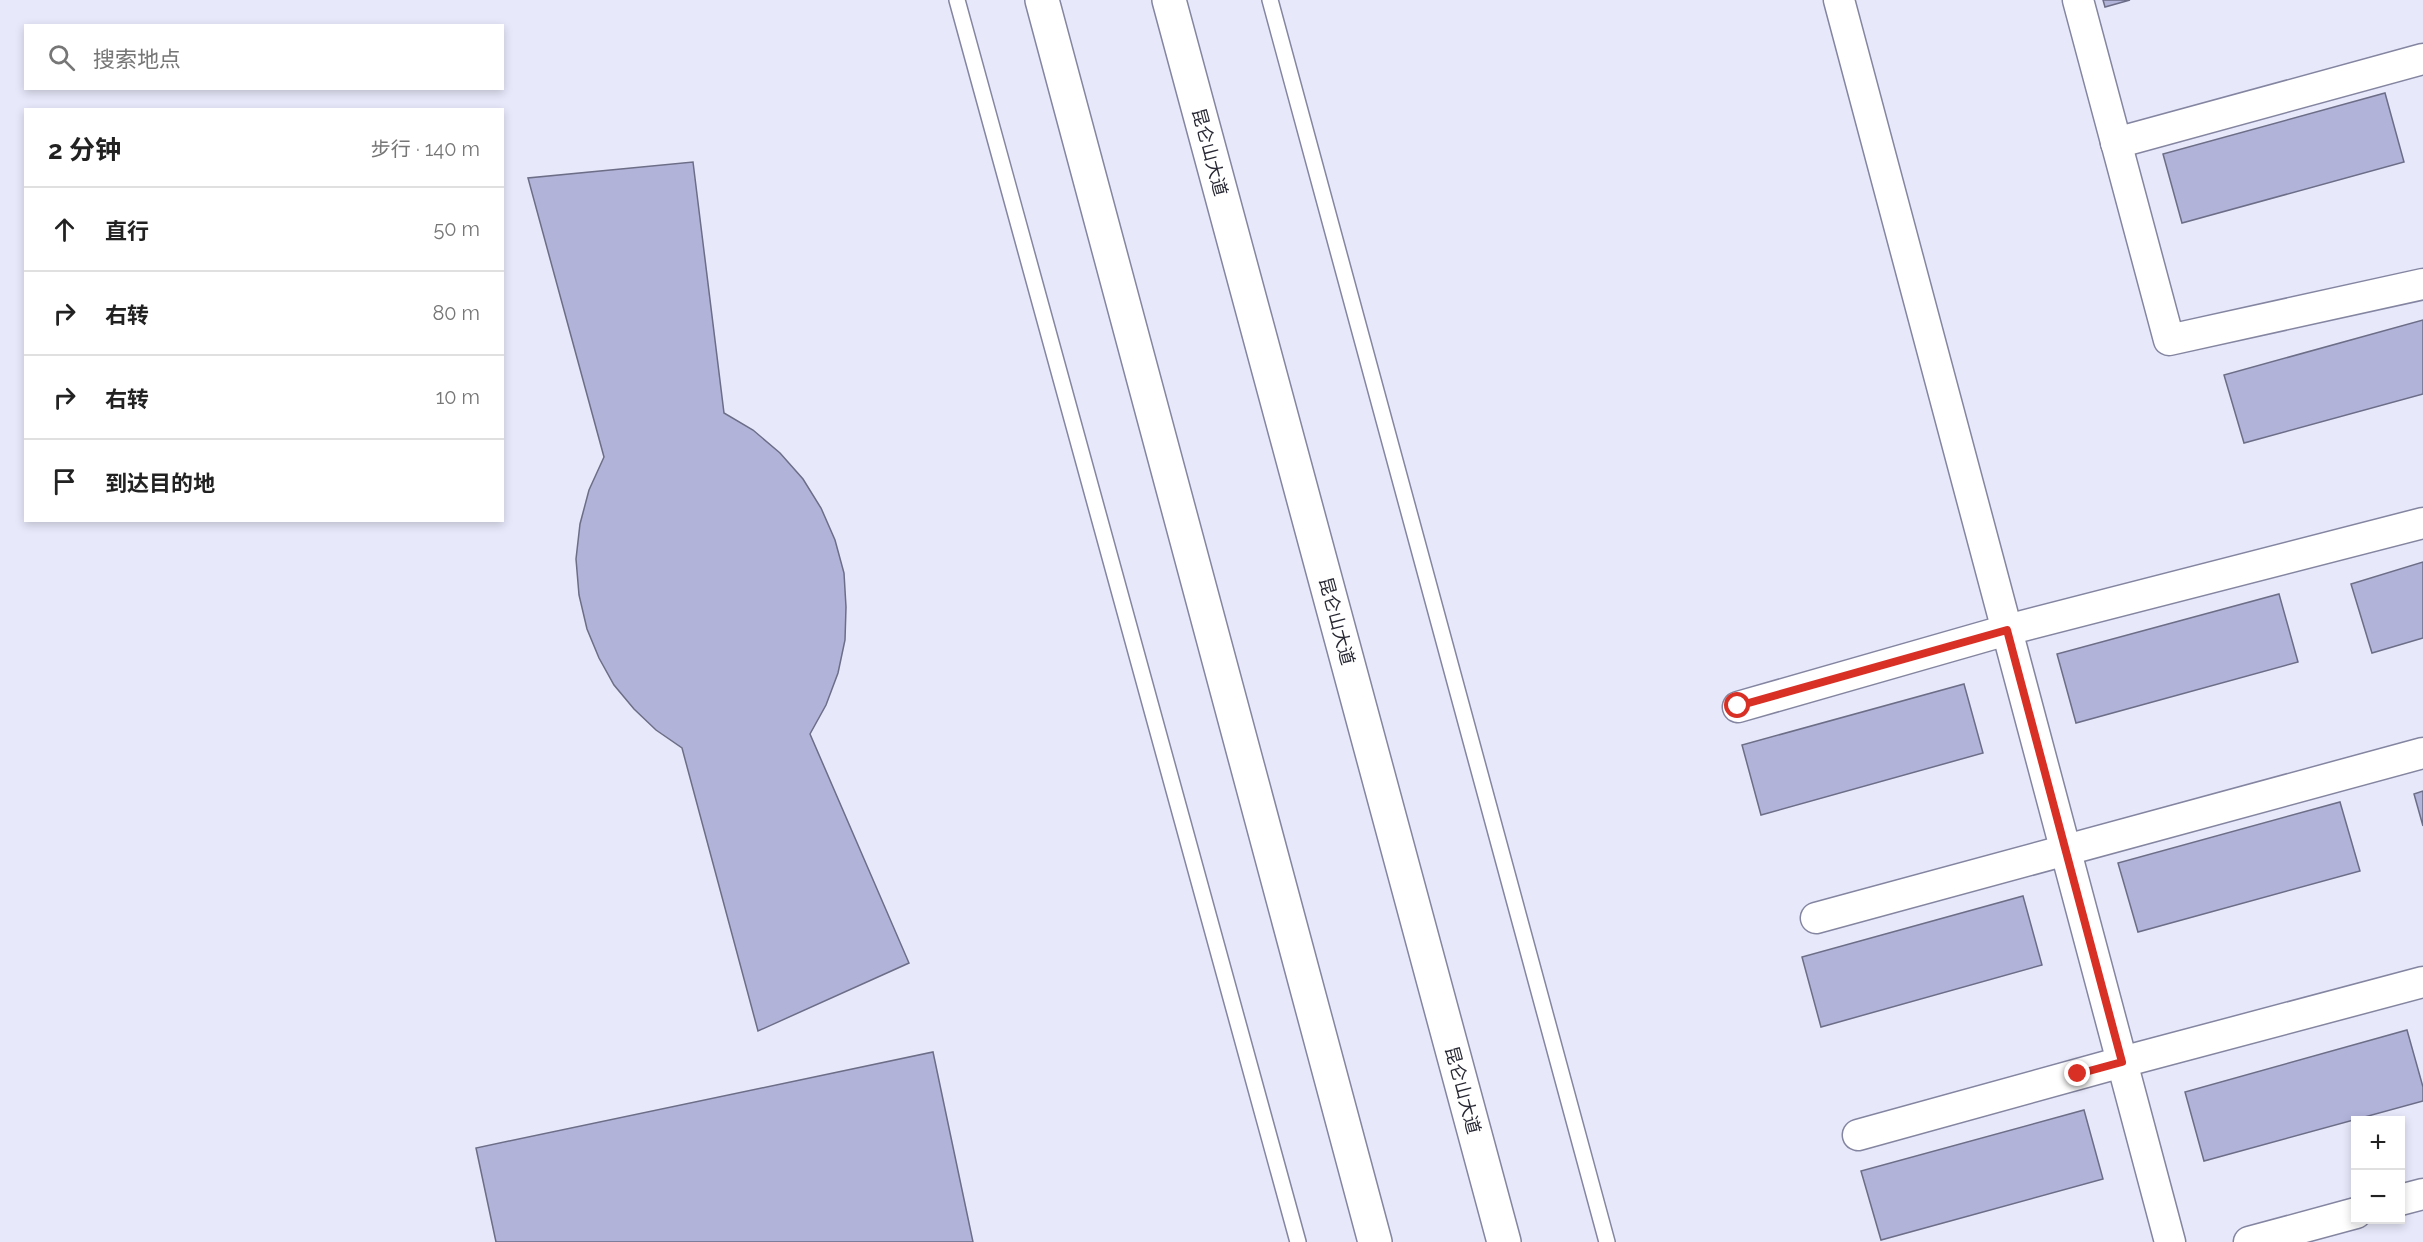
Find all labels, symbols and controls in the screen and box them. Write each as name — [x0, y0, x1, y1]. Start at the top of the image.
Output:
search box — [24, 24, 504, 90]
icon: search — [45, 41, 78, 74]
text: 搜索地点 — [93, 46, 181, 72]
street label: 昆仑山大道 — [1188, 106, 1232, 198]
text: 2 分钟 — [48, 135, 121, 165]
text: 步行 · 140 m — [371, 137, 480, 161]
icon: ahead — [48, 213, 81, 246]
text: 50 m — [433, 217, 480, 241]
text: 直行 — [105, 218, 149, 244]
icon: right — [48, 297, 81, 330]
text: 80 m — [432, 301, 480, 325]
text: 右转 — [105, 302, 149, 328]
icon: right — [48, 381, 81, 414]
text: 10 m — [436, 385, 480, 409]
text: 右转 — [105, 386, 149, 412]
icon: arrive — [48, 465, 81, 498]
text: 到达目的地 — [105, 470, 215, 496]
street label: 昆仑山大道 — [1315, 575, 1359, 667]
route start — [1724, 692, 1750, 718]
street label: 昆仑山大道 — [1441, 1044, 1485, 1136]
route end — [2064, 1060, 2090, 1086]
map controls — [2351, 1116, 2405, 1224]
button: + — [2351, 1116, 2405, 1170]
button: − — [2351, 1170, 2405, 1224]

